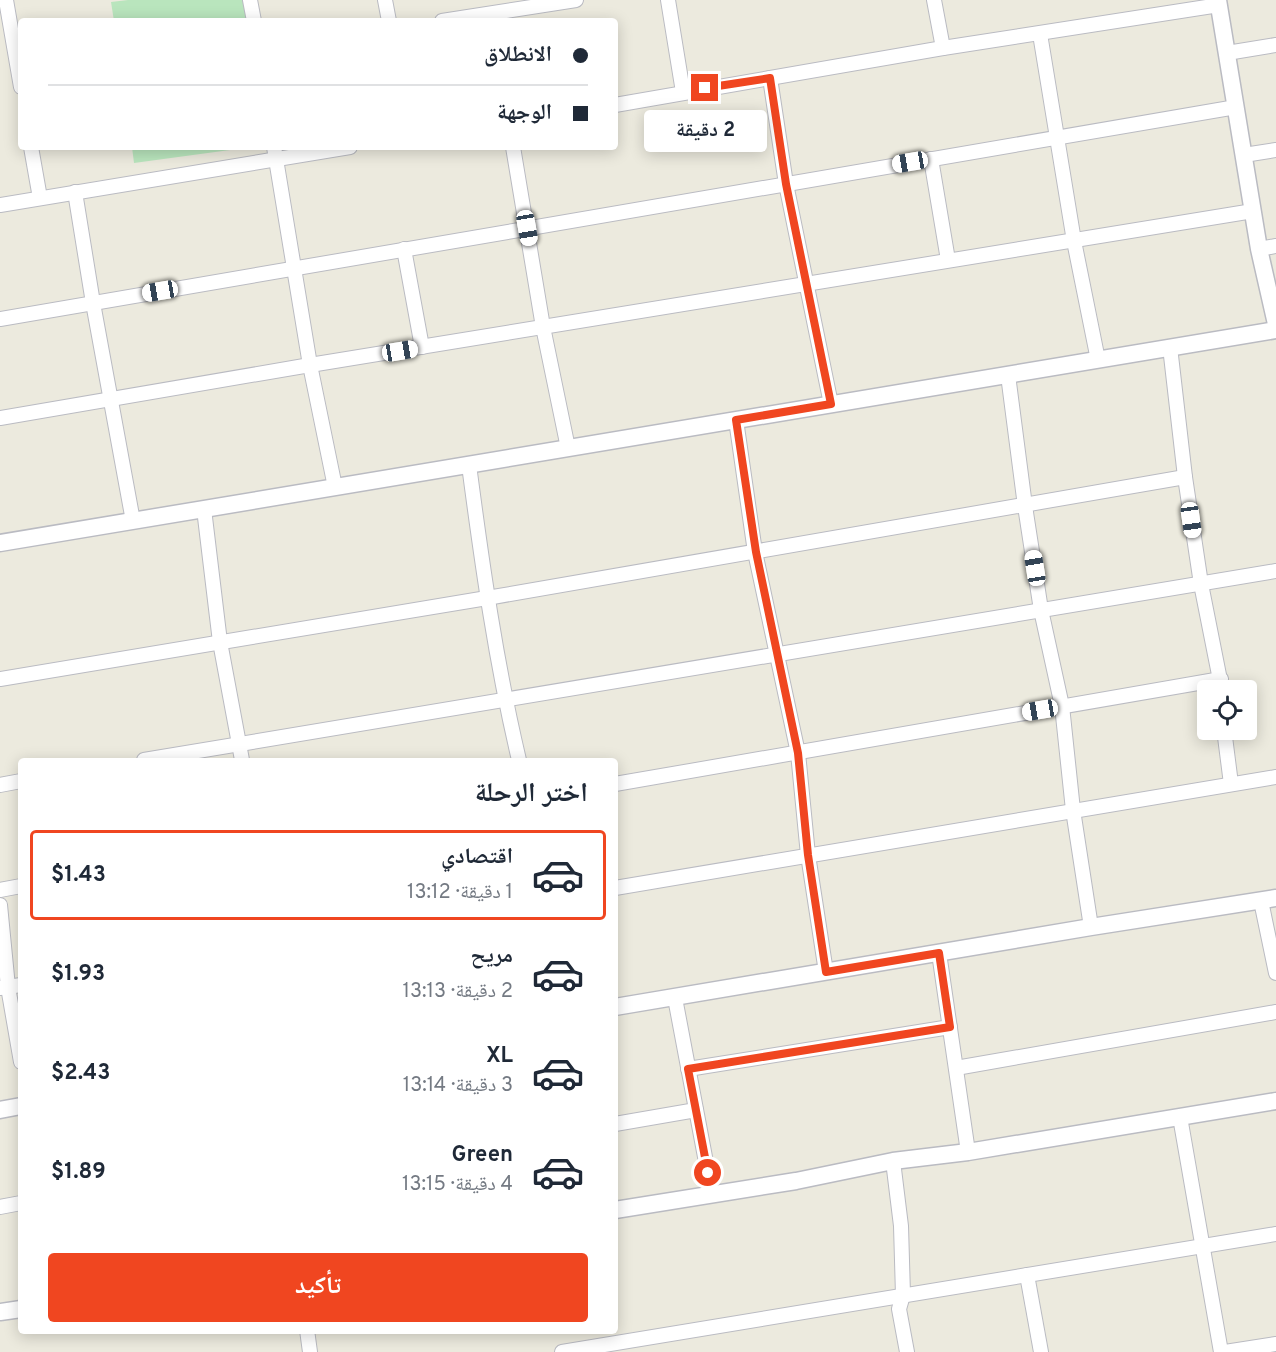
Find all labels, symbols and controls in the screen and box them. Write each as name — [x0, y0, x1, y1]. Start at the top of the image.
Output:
text: الانطلاق — [484, 42, 552, 69]
route end — [691, 74, 718, 101]
text: الوجهة — [497, 100, 552, 127]
callout: 2 دقيقة — [644, 109, 766, 151]
text: 2 دقيقة — [676, 118, 735, 144]
car — [891, 150, 929, 174]
car — [515, 209, 539, 247]
car — [141, 279, 179, 303]
car — [381, 339, 419, 363]
car — [1180, 501, 1202, 539]
car — [1023, 549, 1047, 587]
map controls — [1197, 680, 1257, 740]
button: locate — [1197, 680, 1257, 740]
car — [1021, 698, 1059, 722]
text: اختر الرحلة — [475, 777, 588, 811]
text: اقتصادي — [441, 844, 513, 871]
icon: car — [531, 848, 585, 902]
text: $1.43 — [51, 862, 106, 889]
text: 1 دقيقة · 13:12 — [407, 880, 513, 906]
text: مريح — [470, 943, 513, 970]
icon: car — [531, 947, 585, 1001]
text: $1.93 — [51, 961, 105, 988]
text: 2 دقيقة · 13:13 — [402, 979, 513, 1005]
text: XL — [486, 1043, 513, 1070]
icon: car — [531, 1046, 585, 1100]
text: $2.43 — [51, 1060, 110, 1087]
text: 3 دقيقة · 13:14 — [403, 1073, 513, 1099]
text: Green — [451, 1142, 513, 1169]
icon: car — [531, 1145, 585, 1199]
text: $1.89 — [51, 1159, 106, 1186]
route start — [694, 1159, 721, 1186]
text: 4 دقيقة · 13:15 — [402, 1172, 513, 1198]
button: تأكيد — [48, 1253, 588, 1322]

